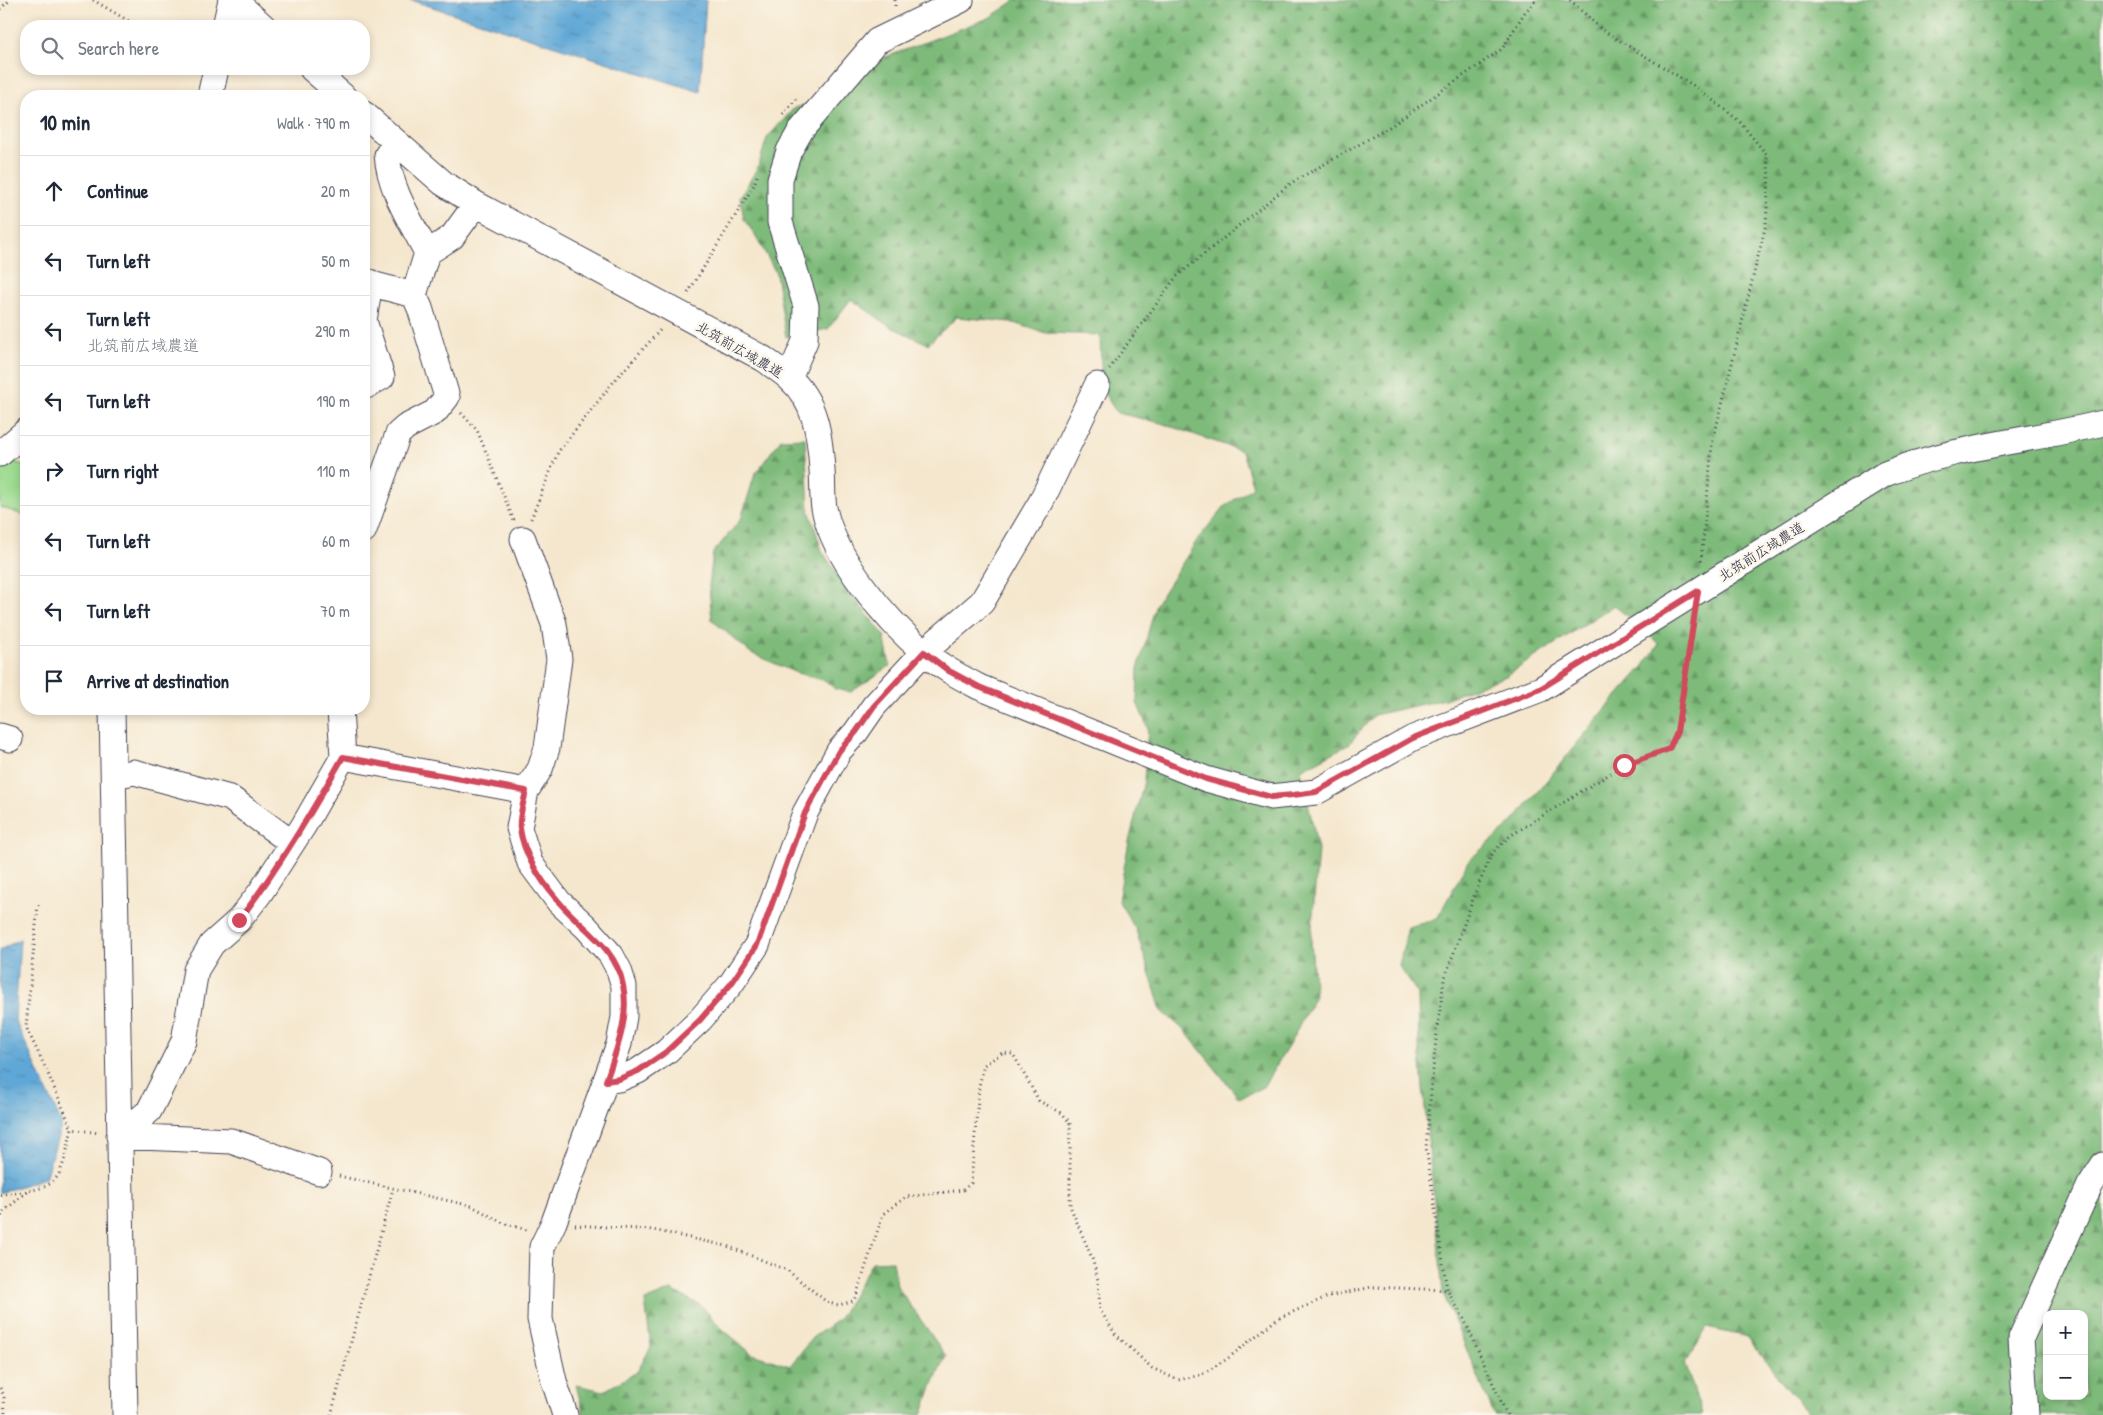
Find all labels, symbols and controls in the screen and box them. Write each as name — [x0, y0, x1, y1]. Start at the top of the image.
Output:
search box — [20, 20, 370, 75]
icon: search — [38, 34, 66, 62]
text: Search here — [78, 35, 159, 61]
text: 10 min — [40, 108, 90, 137]
text: Walk · 790 m — [277, 112, 350, 134]
icon: ahead — [40, 177, 68, 205]
text: Continue — [87, 178, 148, 204]
text: 20 m — [321, 180, 350, 202]
icon: left — [40, 247, 68, 275]
text: Turn left — [87, 248, 150, 274]
text: 50 m — [322, 250, 350, 272]
text: Turn left — [87, 306, 150, 332]
street label: 北筑前広域農道 — [693, 316, 787, 382]
icon: left — [40, 317, 68, 345]
text: 290 m — [315, 320, 350, 342]
text: 北筑前広域農道 — [87, 334, 199, 356]
icon: left — [40, 387, 68, 415]
text: Turn left — [87, 388, 150, 414]
text: 190 m — [317, 390, 350, 412]
icon: right — [40, 457, 68, 485]
text: Turn right — [87, 458, 158, 484]
text: 110 m — [317, 460, 350, 482]
street label: 北筑前広域農道 — [1714, 517, 1808, 585]
icon: left — [40, 527, 68, 555]
text: Turn left — [87, 528, 150, 554]
text: 60 m — [322, 530, 350, 552]
icon: left — [40, 597, 68, 625]
text: Turn left — [87, 598, 150, 624]
text: 70 m — [320, 600, 350, 622]
icon: arrive — [40, 667, 68, 695]
text: Arrive at destination — [87, 668, 229, 694]
route start — [1613, 754, 1636, 777]
route end — [228, 909, 251, 932]
map controls — [2043, 1310, 2088, 1400]
button: + — [2043, 1310, 2088, 1355]
button: − — [2043, 1355, 2088, 1400]

